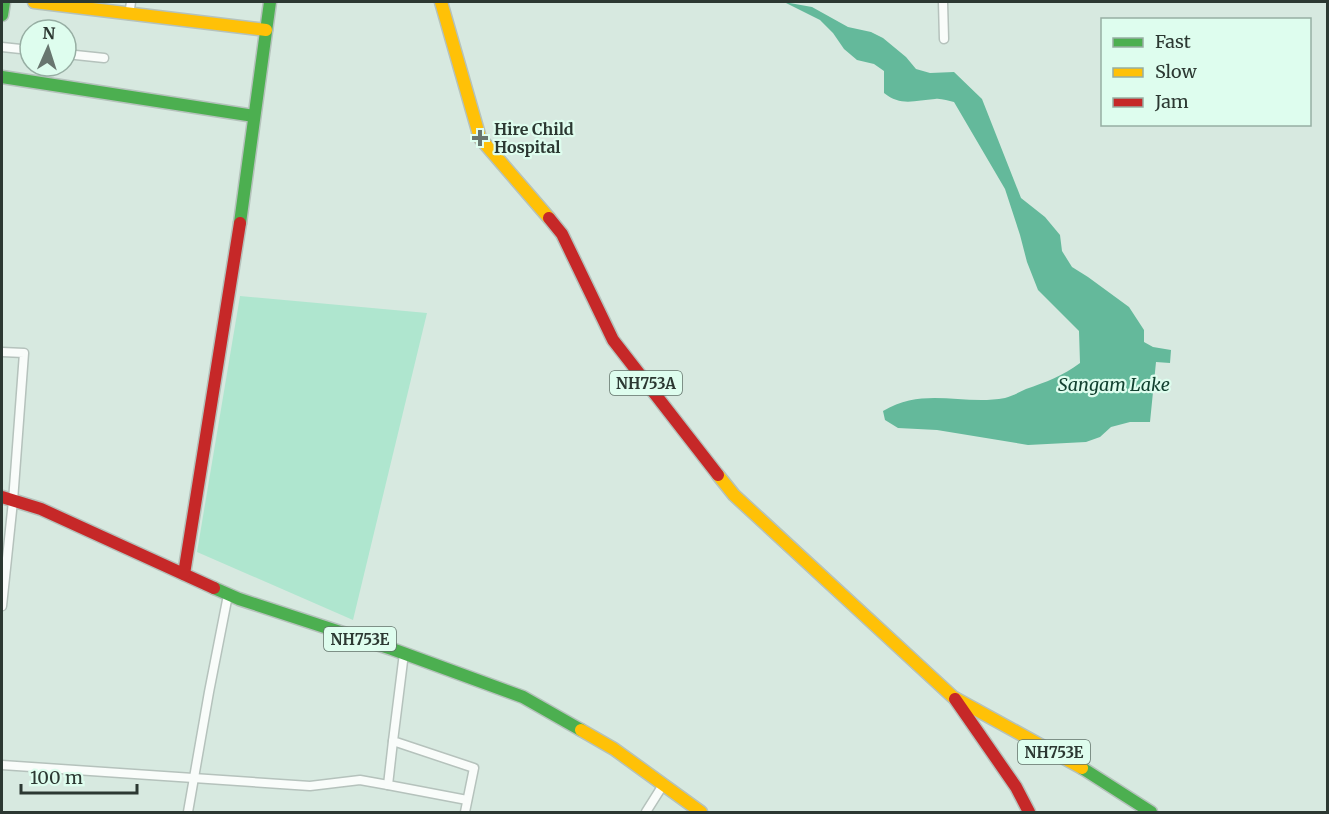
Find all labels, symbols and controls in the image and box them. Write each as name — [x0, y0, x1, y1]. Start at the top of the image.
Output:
north arrow — [18, 18, 78, 78]
legend — [1101, 18, 1311, 126]
text: N — [42, 23, 56, 43]
text: Fast — [1155, 30, 1191, 53]
text: Slow — [1155, 60, 1198, 83]
text: Jam — [1154, 90, 1189, 113]
place label: Hire Child Hospital — [494, 119, 574, 157]
marker: Hire Child Hospital — [471, 129, 489, 147]
road number: NH753A — [610, 371, 682, 395]
water label: Sangam Lake — [1058, 373, 1170, 396]
road number: NH753E — [324, 627, 396, 651]
road number: NH753E — [1018, 740, 1090, 764]
scale bar — [21, 757, 136, 795]
text: 100 m — [30, 766, 83, 789]

